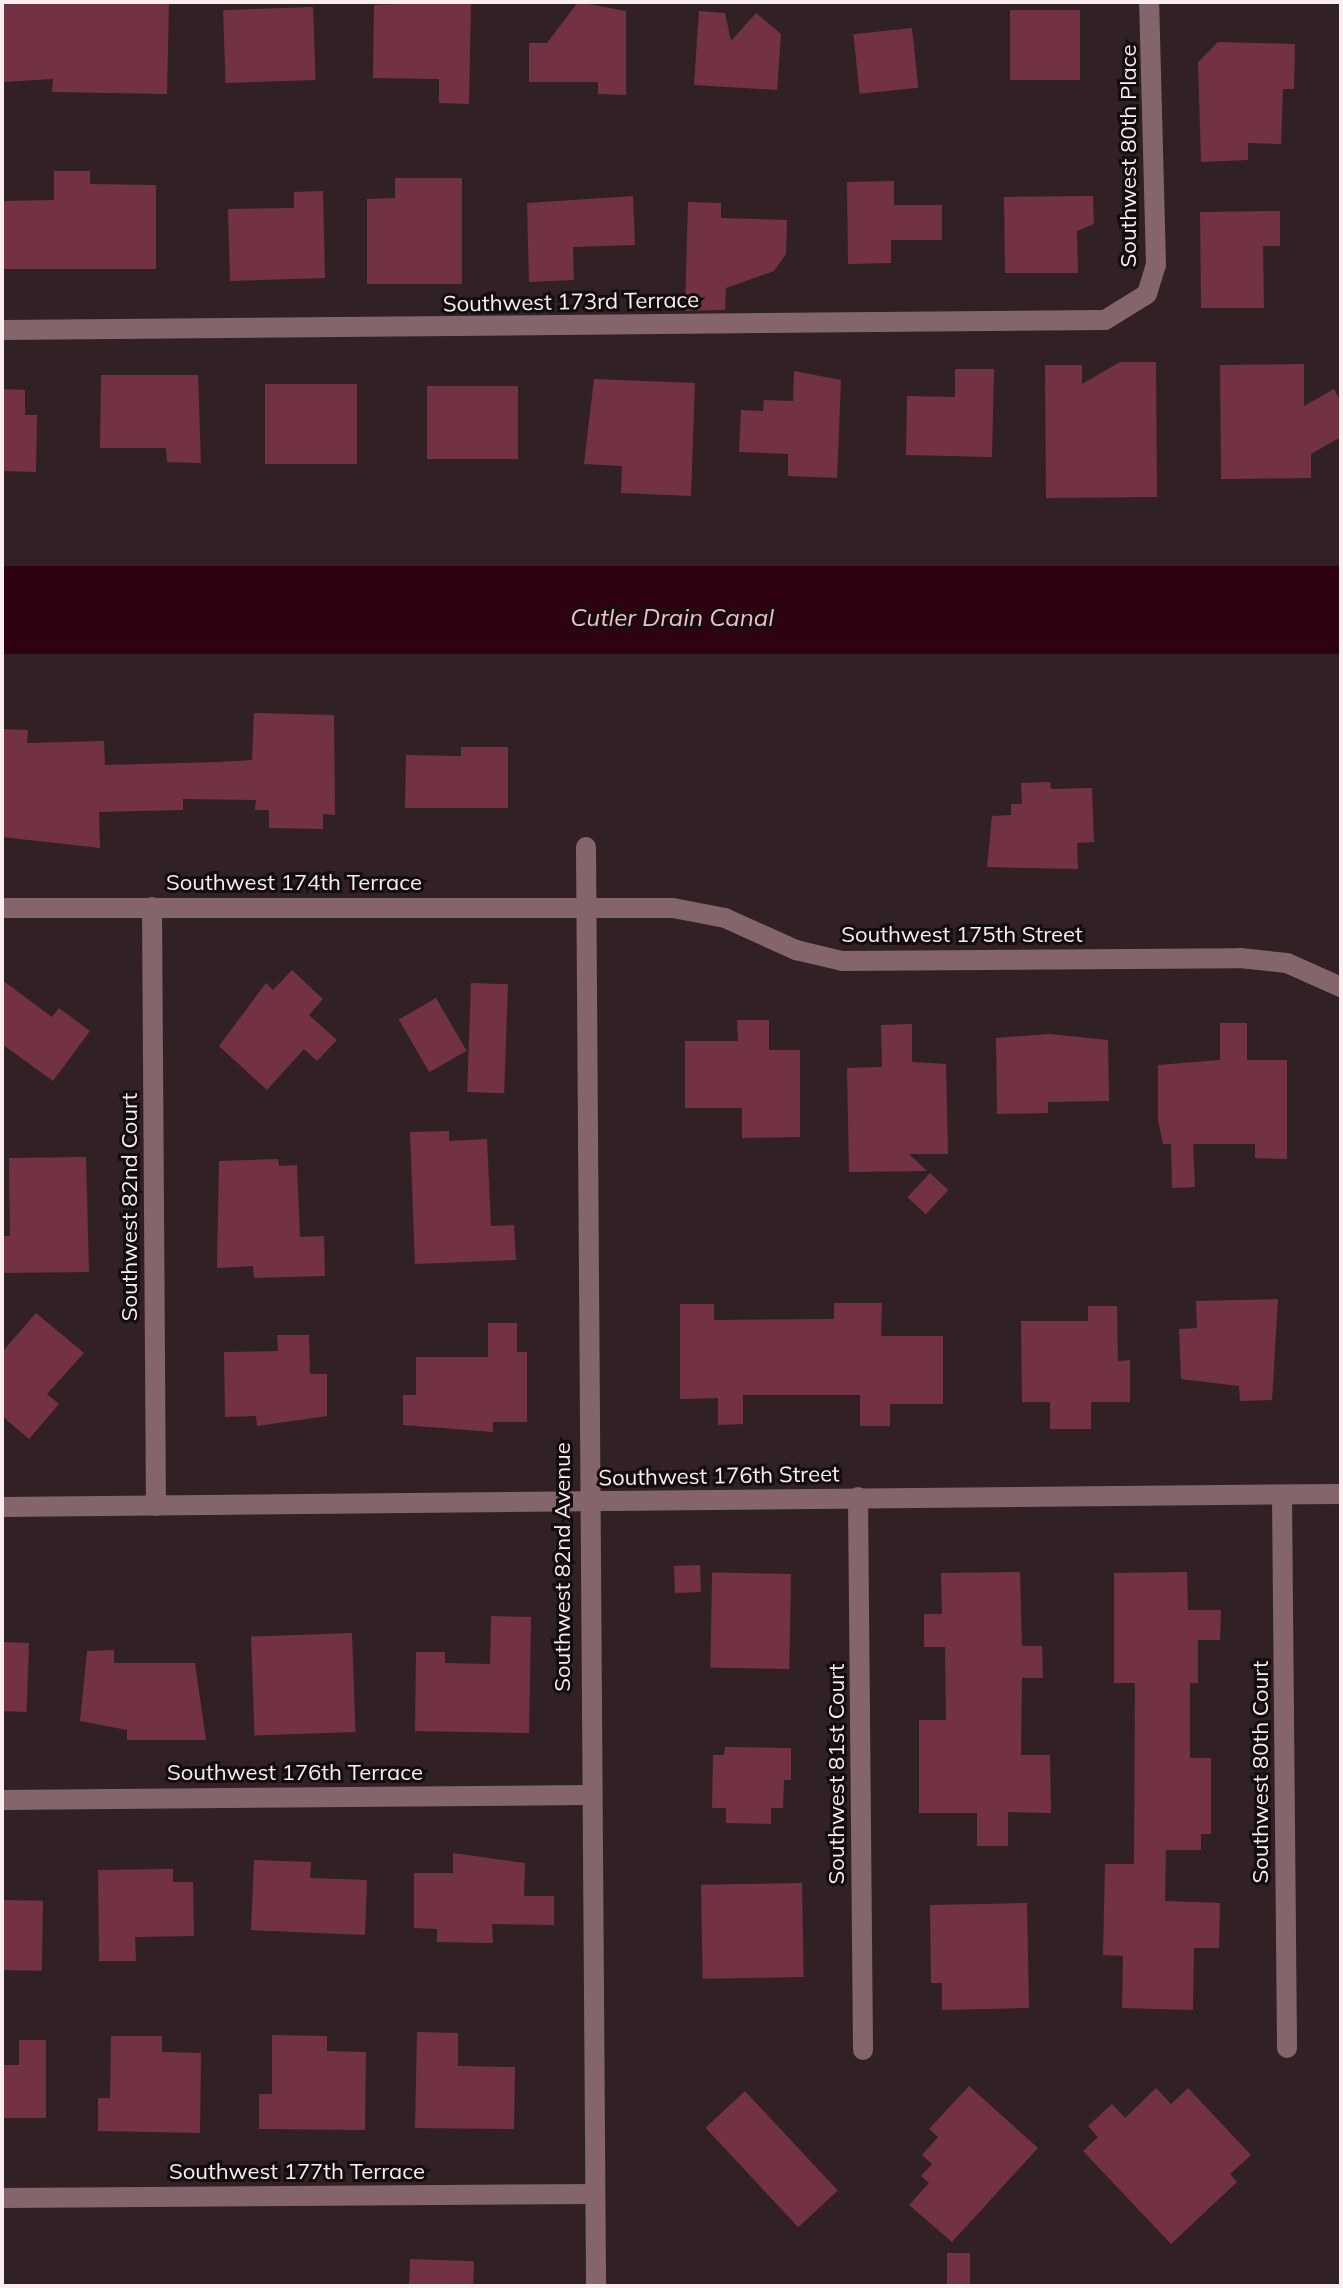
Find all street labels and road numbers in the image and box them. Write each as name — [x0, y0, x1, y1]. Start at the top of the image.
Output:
street label: Southwest 80th Place — [1116, 45, 1142, 267]
street label: Southwest 173rd Terrace — [443, 287, 699, 317]
street label: Southwest 174th Terrace — [166, 870, 422, 896]
street label: Southwest 175th Street — [841, 922, 1083, 948]
street label: Southwest 82nd Court — [117, 1093, 143, 1321]
street label: Southwest 82nd Avenue — [550, 1442, 576, 1692]
street label: Southwest 176th Street — [598, 1461, 840, 1491]
street label: Southwest 80th Court — [1248, 1660, 1274, 1884]
street label: Southwest 81st Court — [824, 1663, 850, 1885]
street label: Southwest 176th Terrace — [167, 1760, 423, 1786]
street label: Southwest 177th Terrace — [169, 2159, 425, 2185]

